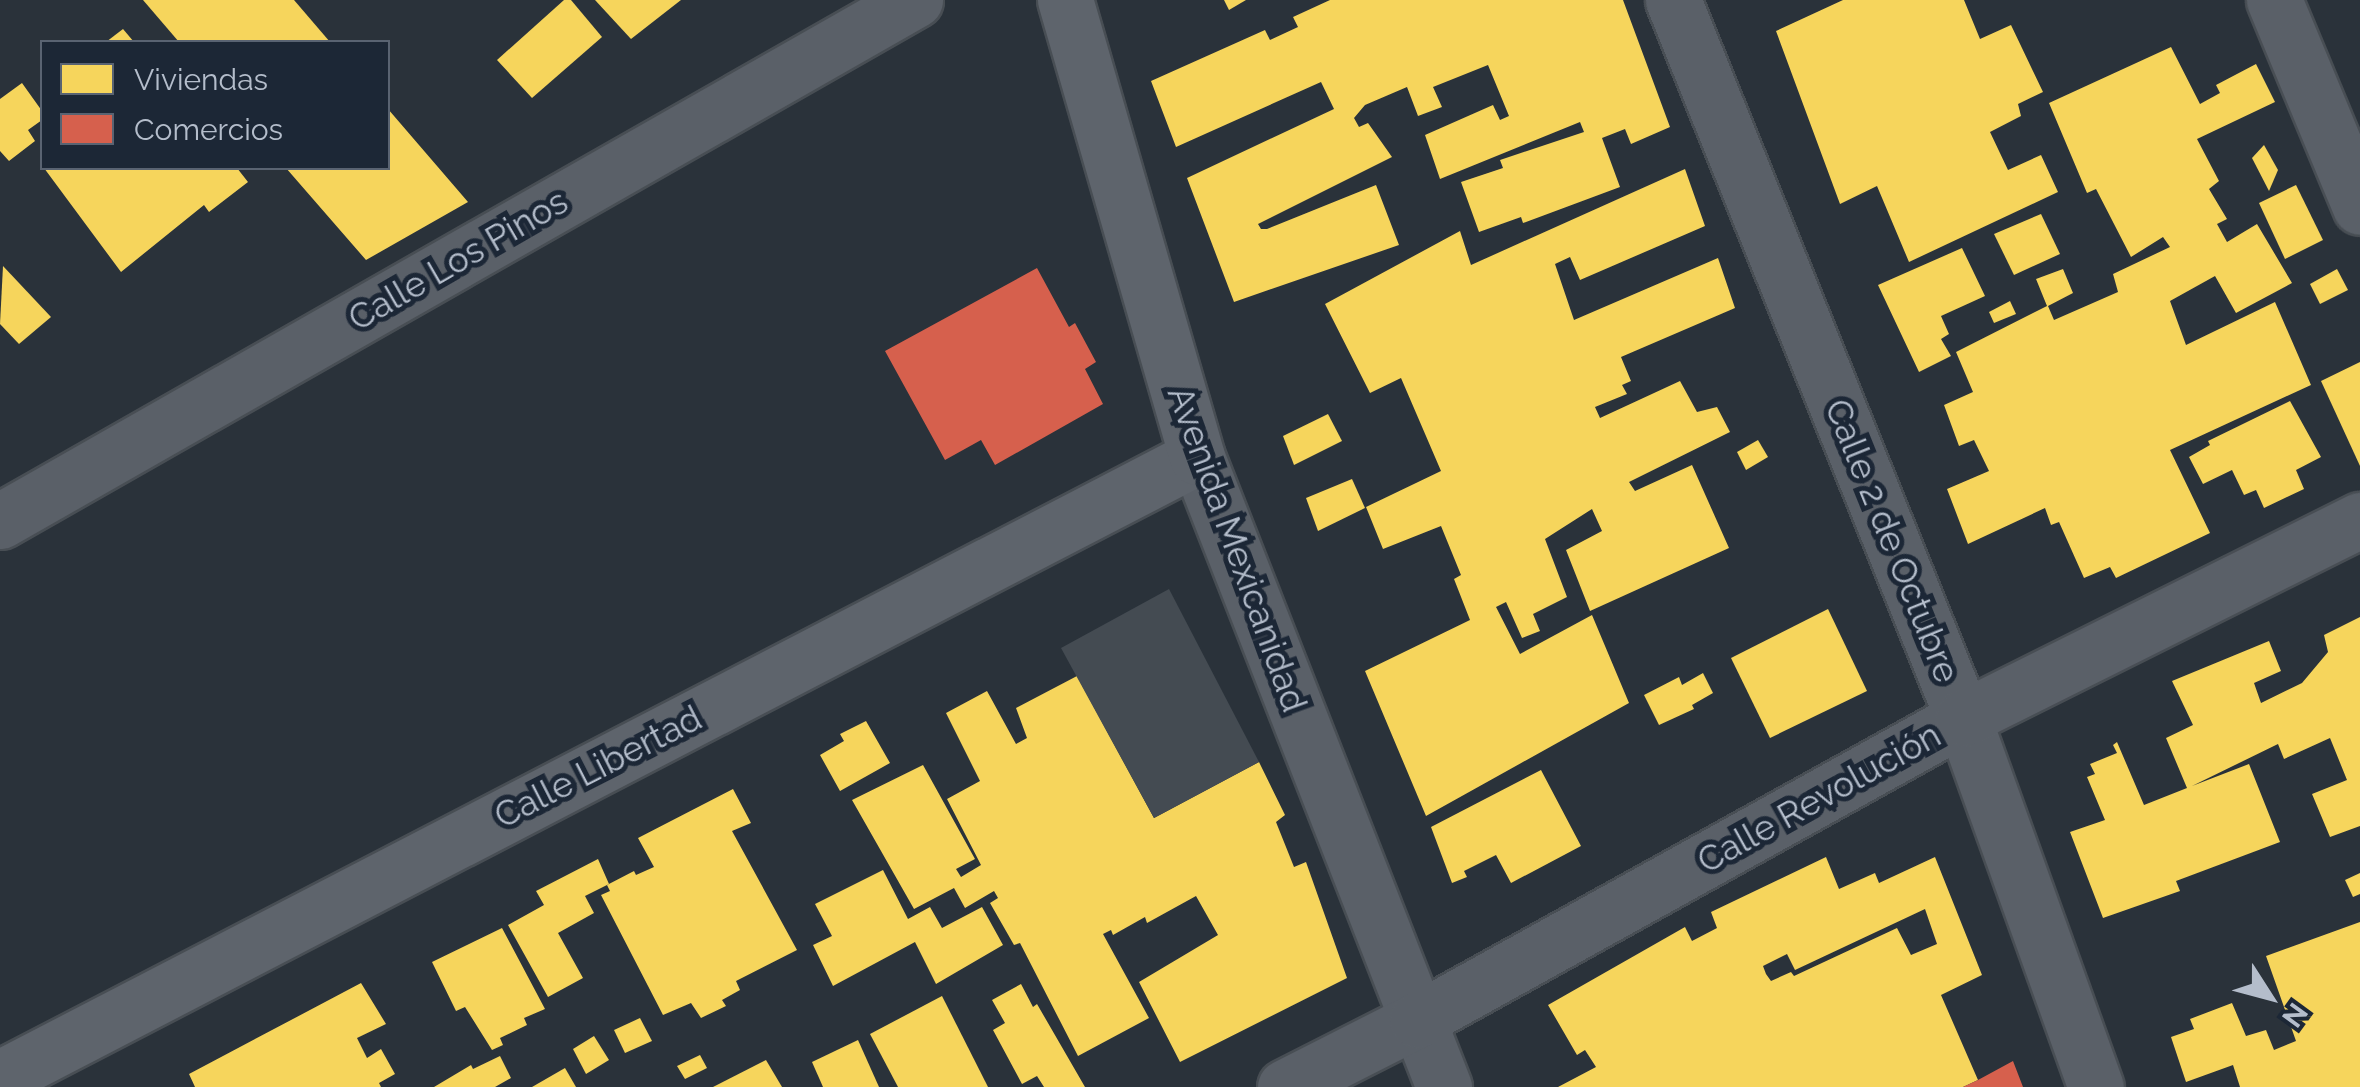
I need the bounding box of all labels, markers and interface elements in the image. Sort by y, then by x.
legend [40,40,390,170]
text: Viviendas [134,62,268,97]
text: Comercios [134,112,283,147]
street label: Calle Los Pinos [341,180,575,340]
street label: Avenida Mexicanidad [1159,380,1315,718]
street label: Calle 2 de Octubre [1816,393,1968,689]
street label: Calle Libertad [488,697,708,837]
street label: Calle Revolución [1690,714,1948,882]
north arrow [2220,947,2320,1047]
text: N [2275,997,2314,1033]

